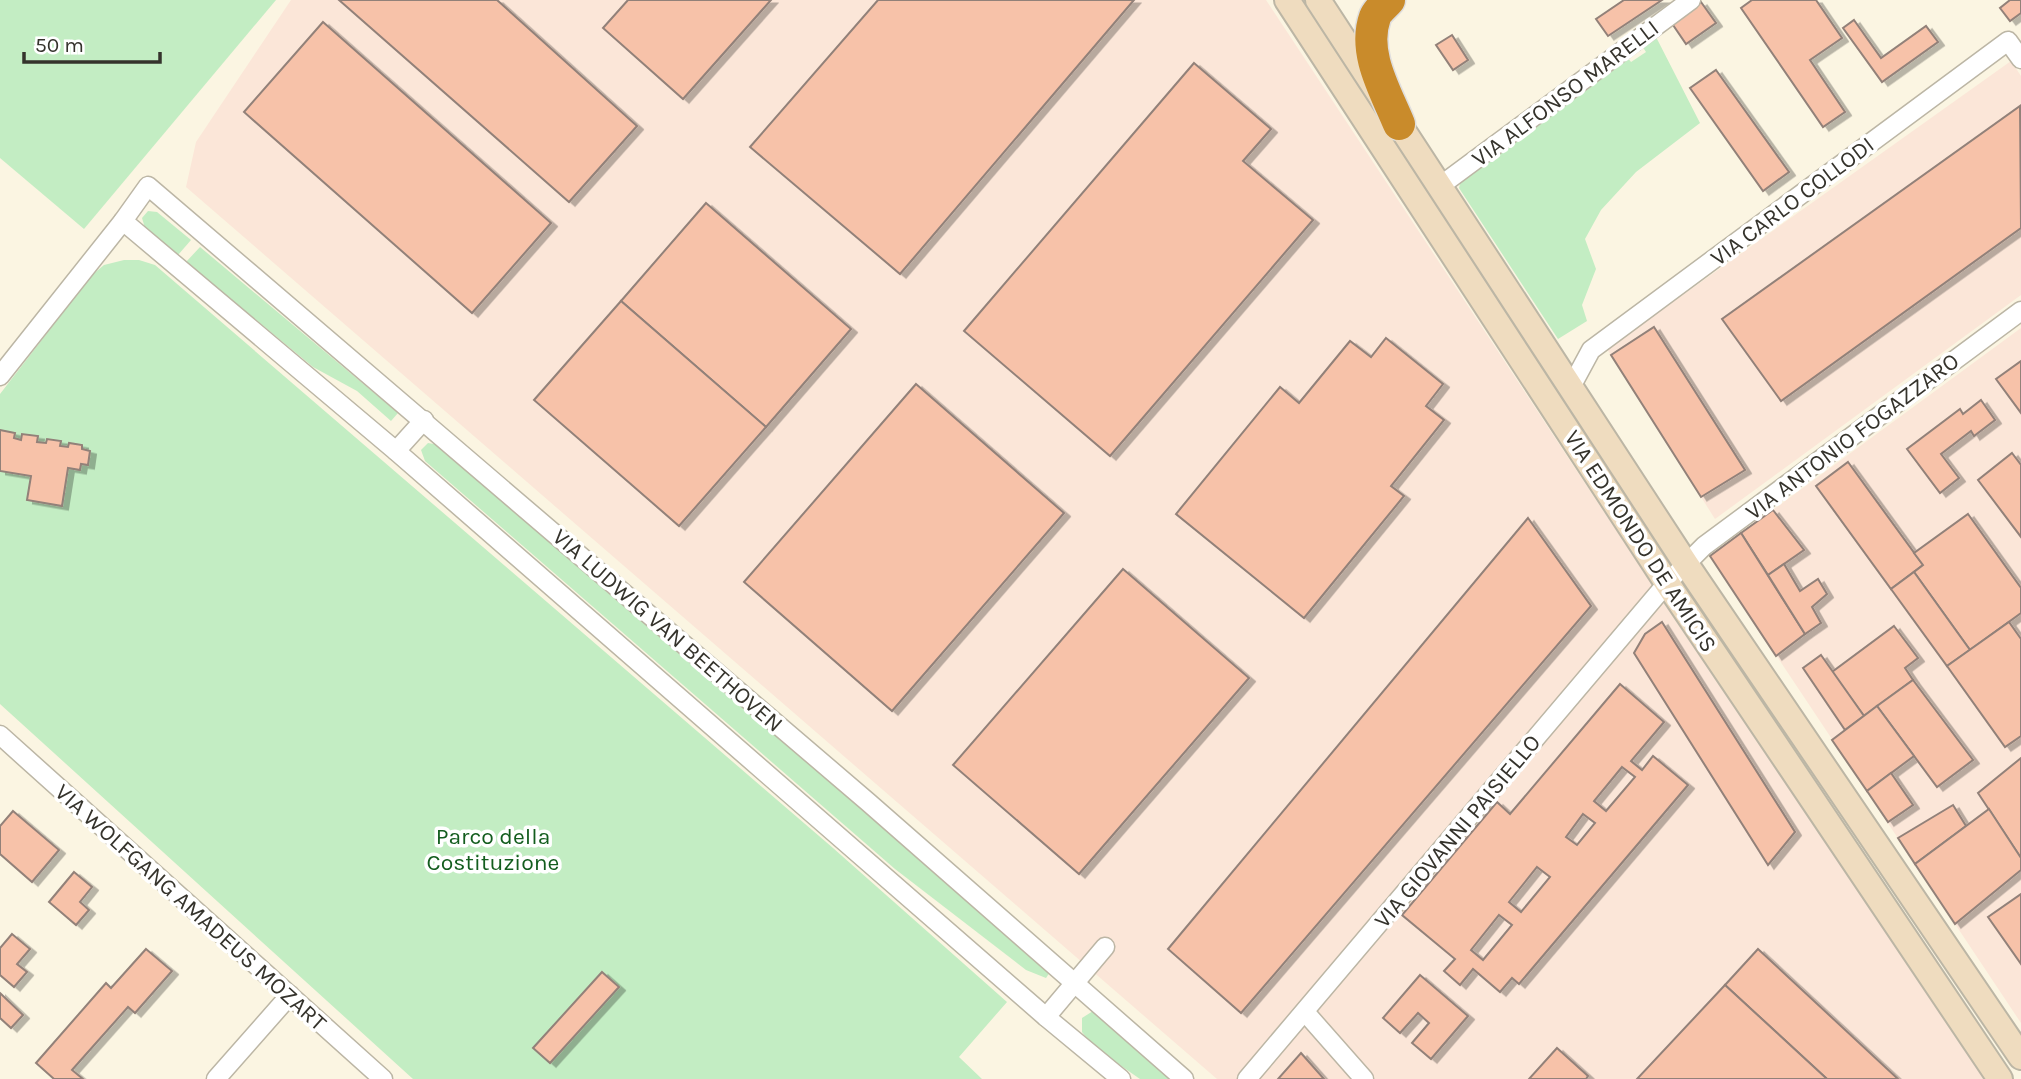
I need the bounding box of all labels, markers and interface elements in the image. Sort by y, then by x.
street label: VIA ALFONSO MARELLI [1467,14,1664,172]
scale bar [24,21,161,65]
text: 50 m [35,33,84,57]
street label: VIA CARLO COLLODI [1705,131,1879,272]
street label: VIA ANTONIO FOGAZZARO [1740,347,1964,525]
street label: VIA EDMONDO DE AMICIS [1559,425,1722,657]
street label: VIA LUDWIG VAN BEETHOVEN [547,523,788,738]
street label: VIA GIOVANNI PAISIELLO [1369,729,1546,933]
street label: VIA WOLFGANG AMADEUS MOZART [50,778,332,1037]
park label: Parco della Costituzione [427,823,559,876]

